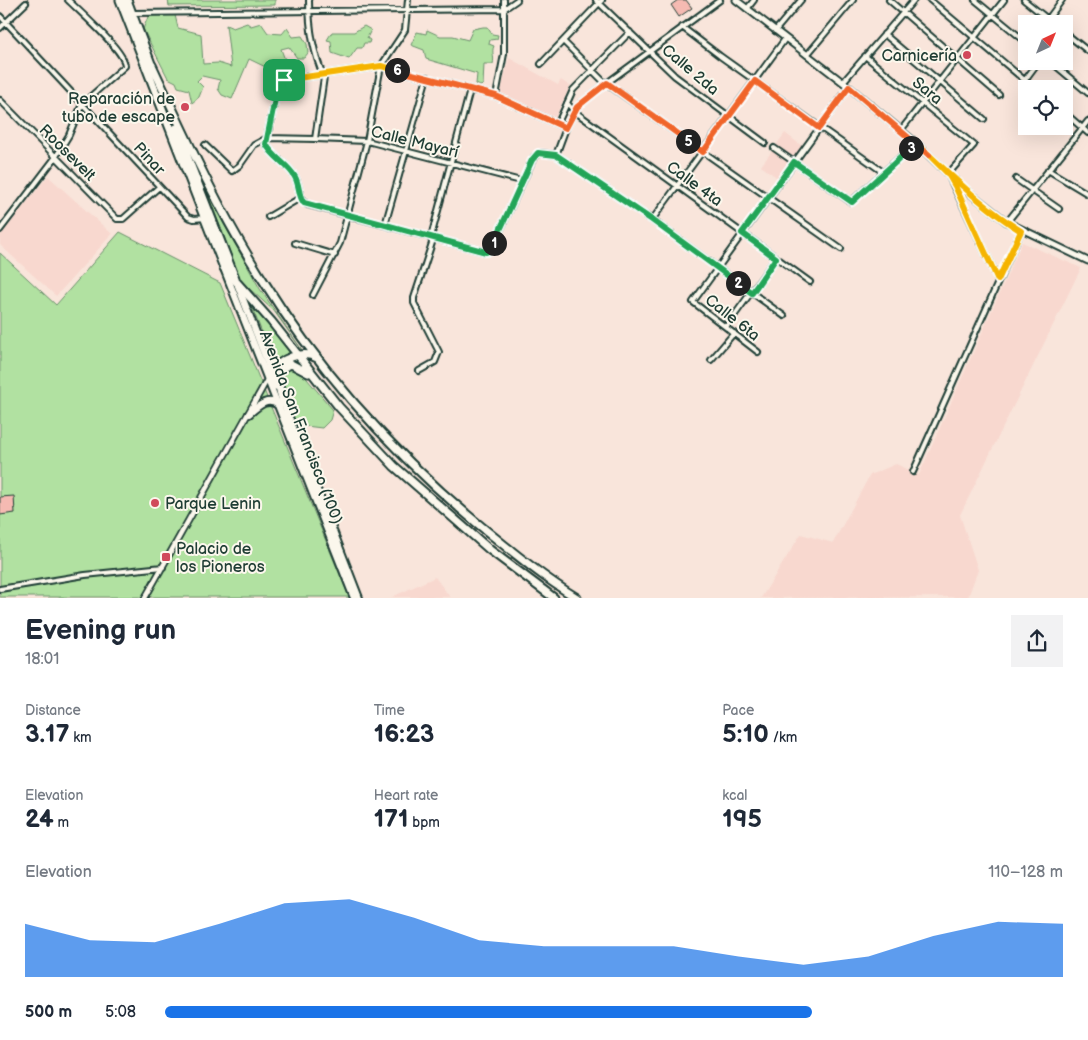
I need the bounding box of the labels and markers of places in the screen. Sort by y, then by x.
place label: Carnicería [881,47,957,66]
marker: Carnicería [961,49,973,61]
pin: 6 [384,58,410,82]
pin [263,59,305,101]
place label: Reparación de tubo de escape [62,90,176,127]
marker: Reparación de tubo de escape [179,101,191,113]
pin: 5 [676,128,700,154]
pin: 3 [898,136,924,160]
pin: 1 [482,230,506,256]
pin: 2 [726,270,750,296]
place label: Parque Lenin [165,495,261,514]
marker: Parque Lenin [149,497,161,509]
place label: Palacio de los Pioneros [176,540,265,577]
marker: Palacio de los Pioneros [160,551,172,563]

